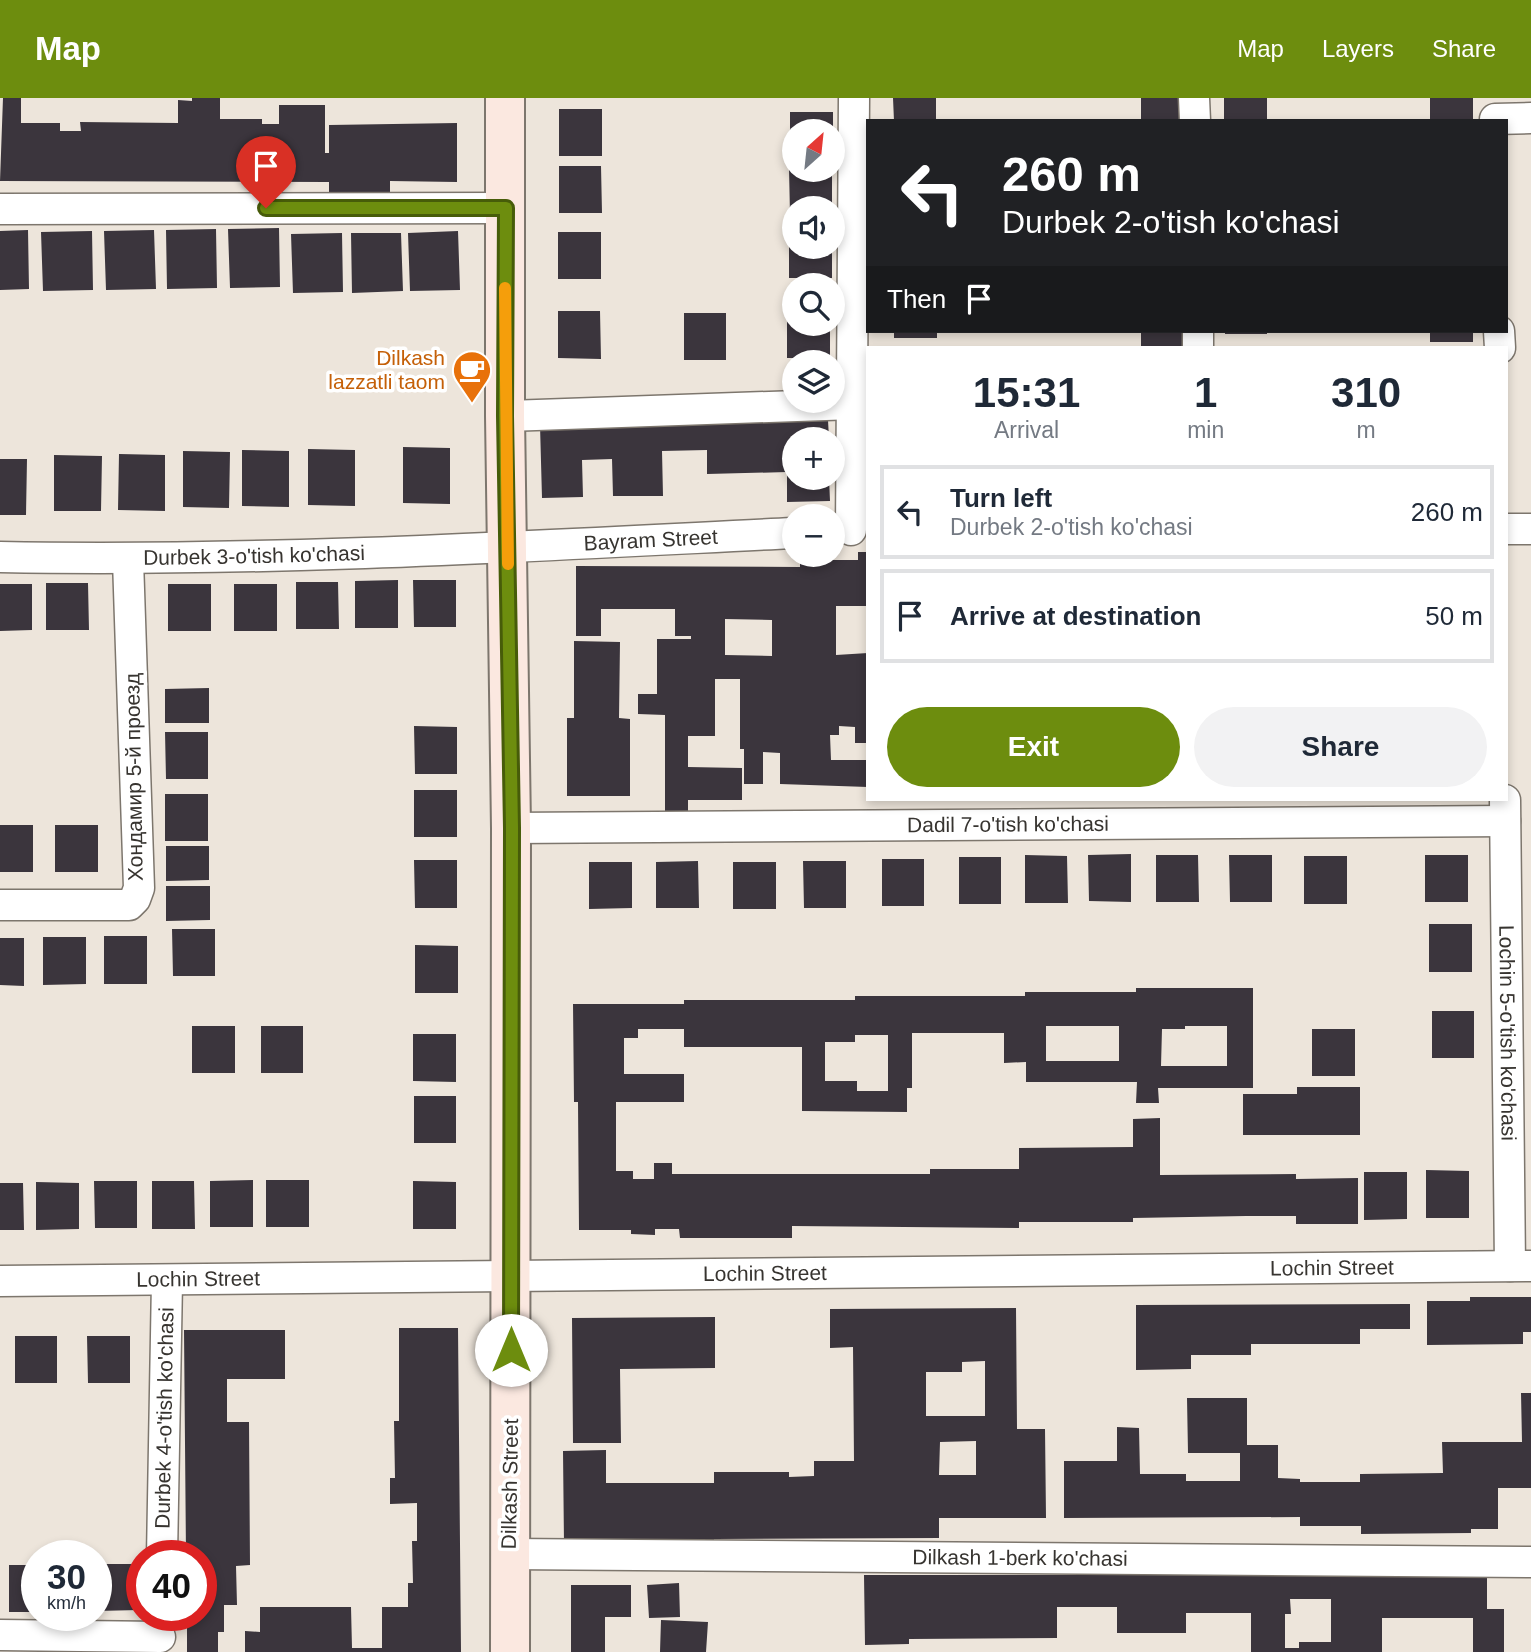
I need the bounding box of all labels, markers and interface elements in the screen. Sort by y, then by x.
text: Map [35,30,101,67]
text: Map [1237,35,1284,62]
text: Layers [1322,35,1394,62]
text: Share [1432,35,1496,62]
north arrow [782,119,845,182]
map controls [782,119,845,567]
pin [236,136,296,208]
icon: arrive [247,147,285,185]
icon: left [887,147,978,238]
text: 260 m [1002,147,1141,201]
button: sound [782,196,845,259]
text: Durbek 2-o'tish ko'chasi [1002,204,1340,240]
button: search [782,273,845,336]
icon: arrive [960,280,998,318]
text: Then [887,284,946,314]
place label: Dilkash lazzatli taom [328,346,445,393]
cafe icon: Dilkash lazzatli taom [451,349,493,404]
button: layers [782,350,845,413]
text: 15:31 [973,369,1080,416]
text: 1 [1194,369,1217,416]
text: 310 [1331,369,1401,416]
text: Arrival [994,417,1059,443]
text: min [1187,417,1224,443]
text: m [1357,417,1376,443]
button: + [782,427,845,490]
text: Turn left [950,483,1052,513]
icon: left [891,493,929,531]
text: 260 m [1411,497,1483,527]
button: − [782,504,845,567]
text: Durbek 2-o'tish ko'chasi [950,514,1193,540]
street label: Bayram Street [583,525,718,555]
street label: Durbek 3-o'tish ko'chasi [143,541,365,569]
icon: arrive [891,597,929,635]
text: Arrive at destination [950,601,1201,631]
text: 50 m [1425,601,1483,631]
street label: Хондамир 5-й проезд [120,673,147,881]
button: Exit [887,707,1180,787]
button: Share [1194,707,1487,787]
street label: Dadil 7-o'tish ko'chasi [907,812,1109,836]
street label: Lochin 5-o'tish ko'chasi [1495,925,1521,1141]
street label: Lochin Street [1270,1255,1394,1280]
street label: Lochin Street [703,1261,827,1285]
street label: Lochin Street [136,1266,260,1291]
street label: Durbek 4-o'tish ko'chasi [150,1307,178,1529]
position arrow [474,1313,548,1387]
street label: Dilkash Street [497,1418,522,1550]
speed limit sign: 40 [126,1540,217,1631]
street label: Dilkash 1-berk ko'chasi [912,1545,1128,1570]
text: 30 [47,1557,86,1596]
text: km/h [47,1593,86,1613]

